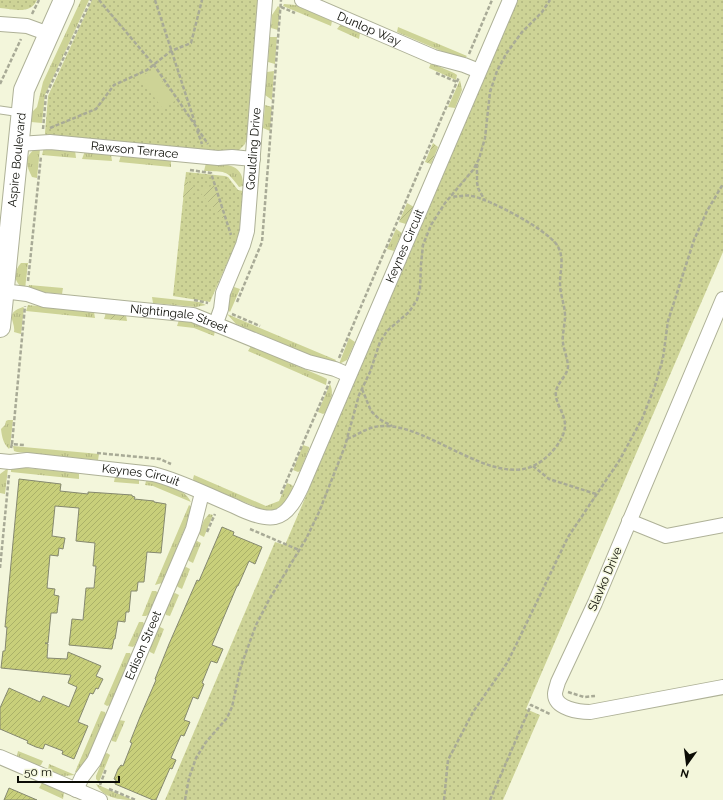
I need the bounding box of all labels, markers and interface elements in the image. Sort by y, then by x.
street label: Dunlop Way [335,9,403,49]
street label: Goulding Drive [243,107,264,190]
street label: Aspire Boulevard [5,112,29,208]
street label: Rawson Terrace [90,139,179,161]
street label: Keynes Circuit [383,207,427,285]
street label: Nightingale Street [129,302,230,336]
street label: Keynes Circuit [101,461,182,489]
street label: Slavko Drive [585,545,625,613]
street label: Edison Street [122,609,164,682]
north arrow [667,744,707,784]
scale bar [18,758,119,784]
text: 50 m [24,765,52,779]
text: N [679,766,690,781]

